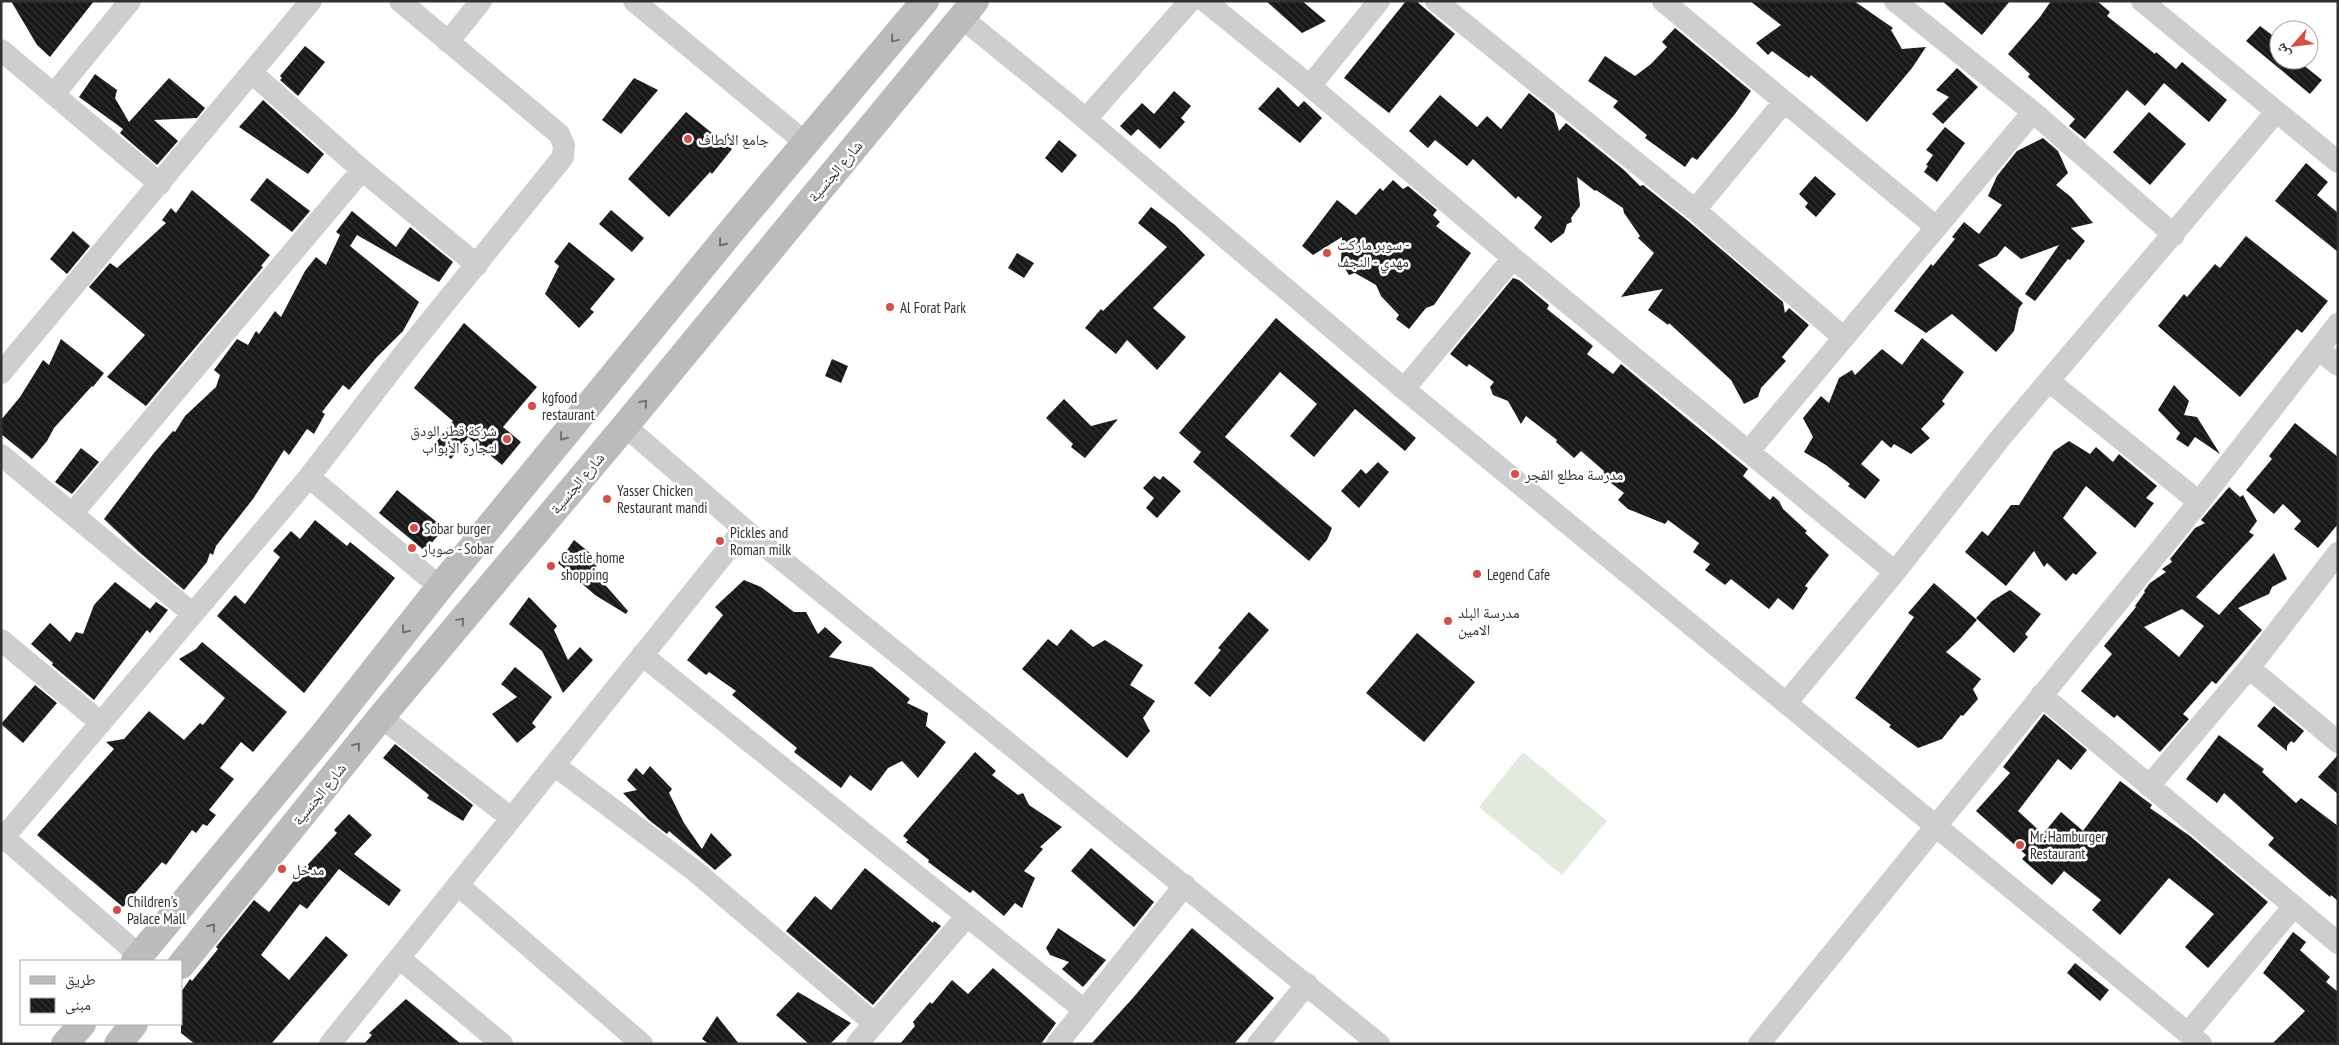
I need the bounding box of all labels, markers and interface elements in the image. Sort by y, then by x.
north arrow [2269,20,2319,70]
one-way arrow [892,33,900,42]
text: ش [2271,40,2294,62]
place label: جامع الألطاف [698,130,769,150]
marker: جامع الألطاف [682,133,694,145]
street label: شارع الجنسية [804,136,867,206]
place label: سوبر ماركت - مهدي - النجف [1337,235,1409,273]
one-way arrow [718,238,727,247]
marker: سوبر ماركت - مهدي - النجف [1321,247,1333,259]
place label: Al Forat Park [900,298,966,317]
marker: Al Forat Park [884,301,896,313]
place label: kgfood restaurant [542,388,595,424]
one-way arrow [639,399,648,408]
marker: kgfood restaurant [526,400,538,412]
place label: شركة قطر الودق لتجارة الأبواب [410,421,497,457]
one-way arrow [560,431,569,440]
marker: شركة قطر الودق لتجارة الأبواب [501,433,513,445]
street label: شارع الجنسية [546,448,609,518]
place label: مدرسة مطلع الفجر [1524,465,1624,485]
marker: مدرسة مطلع الفجر [1509,468,1521,480]
place label: Yasser Chicken Restaurant mandi [617,481,708,517]
marker: Yasser Chicken Restaurant mandi [601,493,613,505]
place label: Sobar burger [424,519,492,538]
marker: Sobar burger [408,522,420,534]
place label: Pickles and Roman milk [730,523,791,559]
marker: Pickles and Roman milk [714,535,726,547]
place label: صوبار - Sobar [421,539,495,558]
marker: صوبار - Sobar [406,542,418,554]
place label: Castle home shopping [561,548,625,584]
marker: Castle home shopping [545,560,557,572]
place label: Legend Cafe [1487,565,1550,584]
marker: Legend Cafe [1471,568,1483,580]
place label: مدرسة البلد الامين [1458,603,1520,640]
marker: مدرسة البلد الامين [1442,615,1454,627]
one-way arrow [456,618,464,627]
one-way arrow [402,625,411,634]
one-way arrow [352,743,360,752]
street label: شارع الجنسية [288,759,351,830]
place label: Mr. Hamburger Restaurant [2030,827,2106,863]
marker: Mr. Hamburger Restaurant [2014,839,2026,851]
place label: مدخل [292,860,325,880]
marker: مدخل [276,863,288,875]
place label: Children's Palace Mall [127,892,186,928]
marker: Children's Palace Mall [111,904,123,916]
one-way arrow [206,924,215,933]
legend [20,960,182,1025]
text: طريق [65,970,96,990]
text: مبنى [65,995,91,1015]

